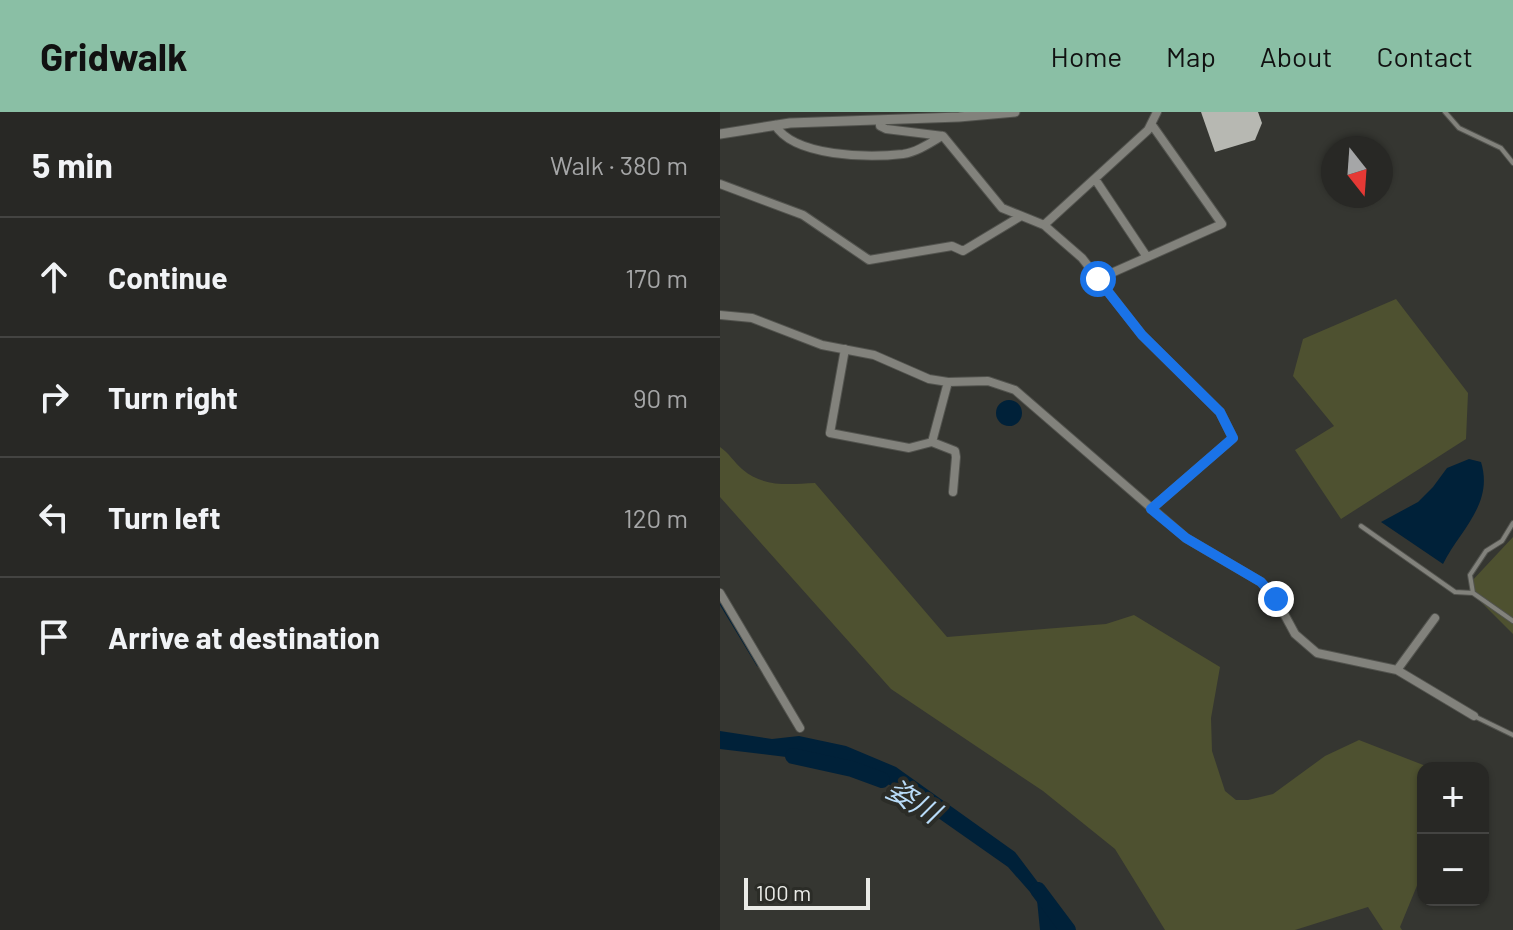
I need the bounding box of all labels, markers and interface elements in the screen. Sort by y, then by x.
text: Gridwalk [40,33,187,79]
text: Home [1051,39,1122,73]
text: Map [1166,39,1216,73]
text: About [1260,39,1332,73]
text: Contact [1376,39,1473,73]
north arrow [1321,136,1393,208]
text: 5 min [32,144,113,185]
text: Walk · 380 m [550,149,688,180]
icon: ahead [32,255,76,299]
text: Continue [108,259,228,295]
route start [1080,261,1116,297]
text: 170 m [625,262,688,293]
icon: right [32,375,76,419]
text: Turn right [108,379,238,415]
text: 90 m [633,382,688,413]
icon: left [32,495,76,539]
text: Turn left [108,499,221,535]
text: 120 m [624,502,688,533]
route end [1258,581,1294,617]
icon: arrive [32,615,76,659]
text: Arrive at destination [108,619,380,655]
map controls [1417,762,1489,906]
button: + [1417,762,1489,834]
water label: 姿川 [881,771,949,831]
button: − [1417,834,1489,906]
scale bar [744,874,870,910]
text: 100 m [756,879,811,905]

